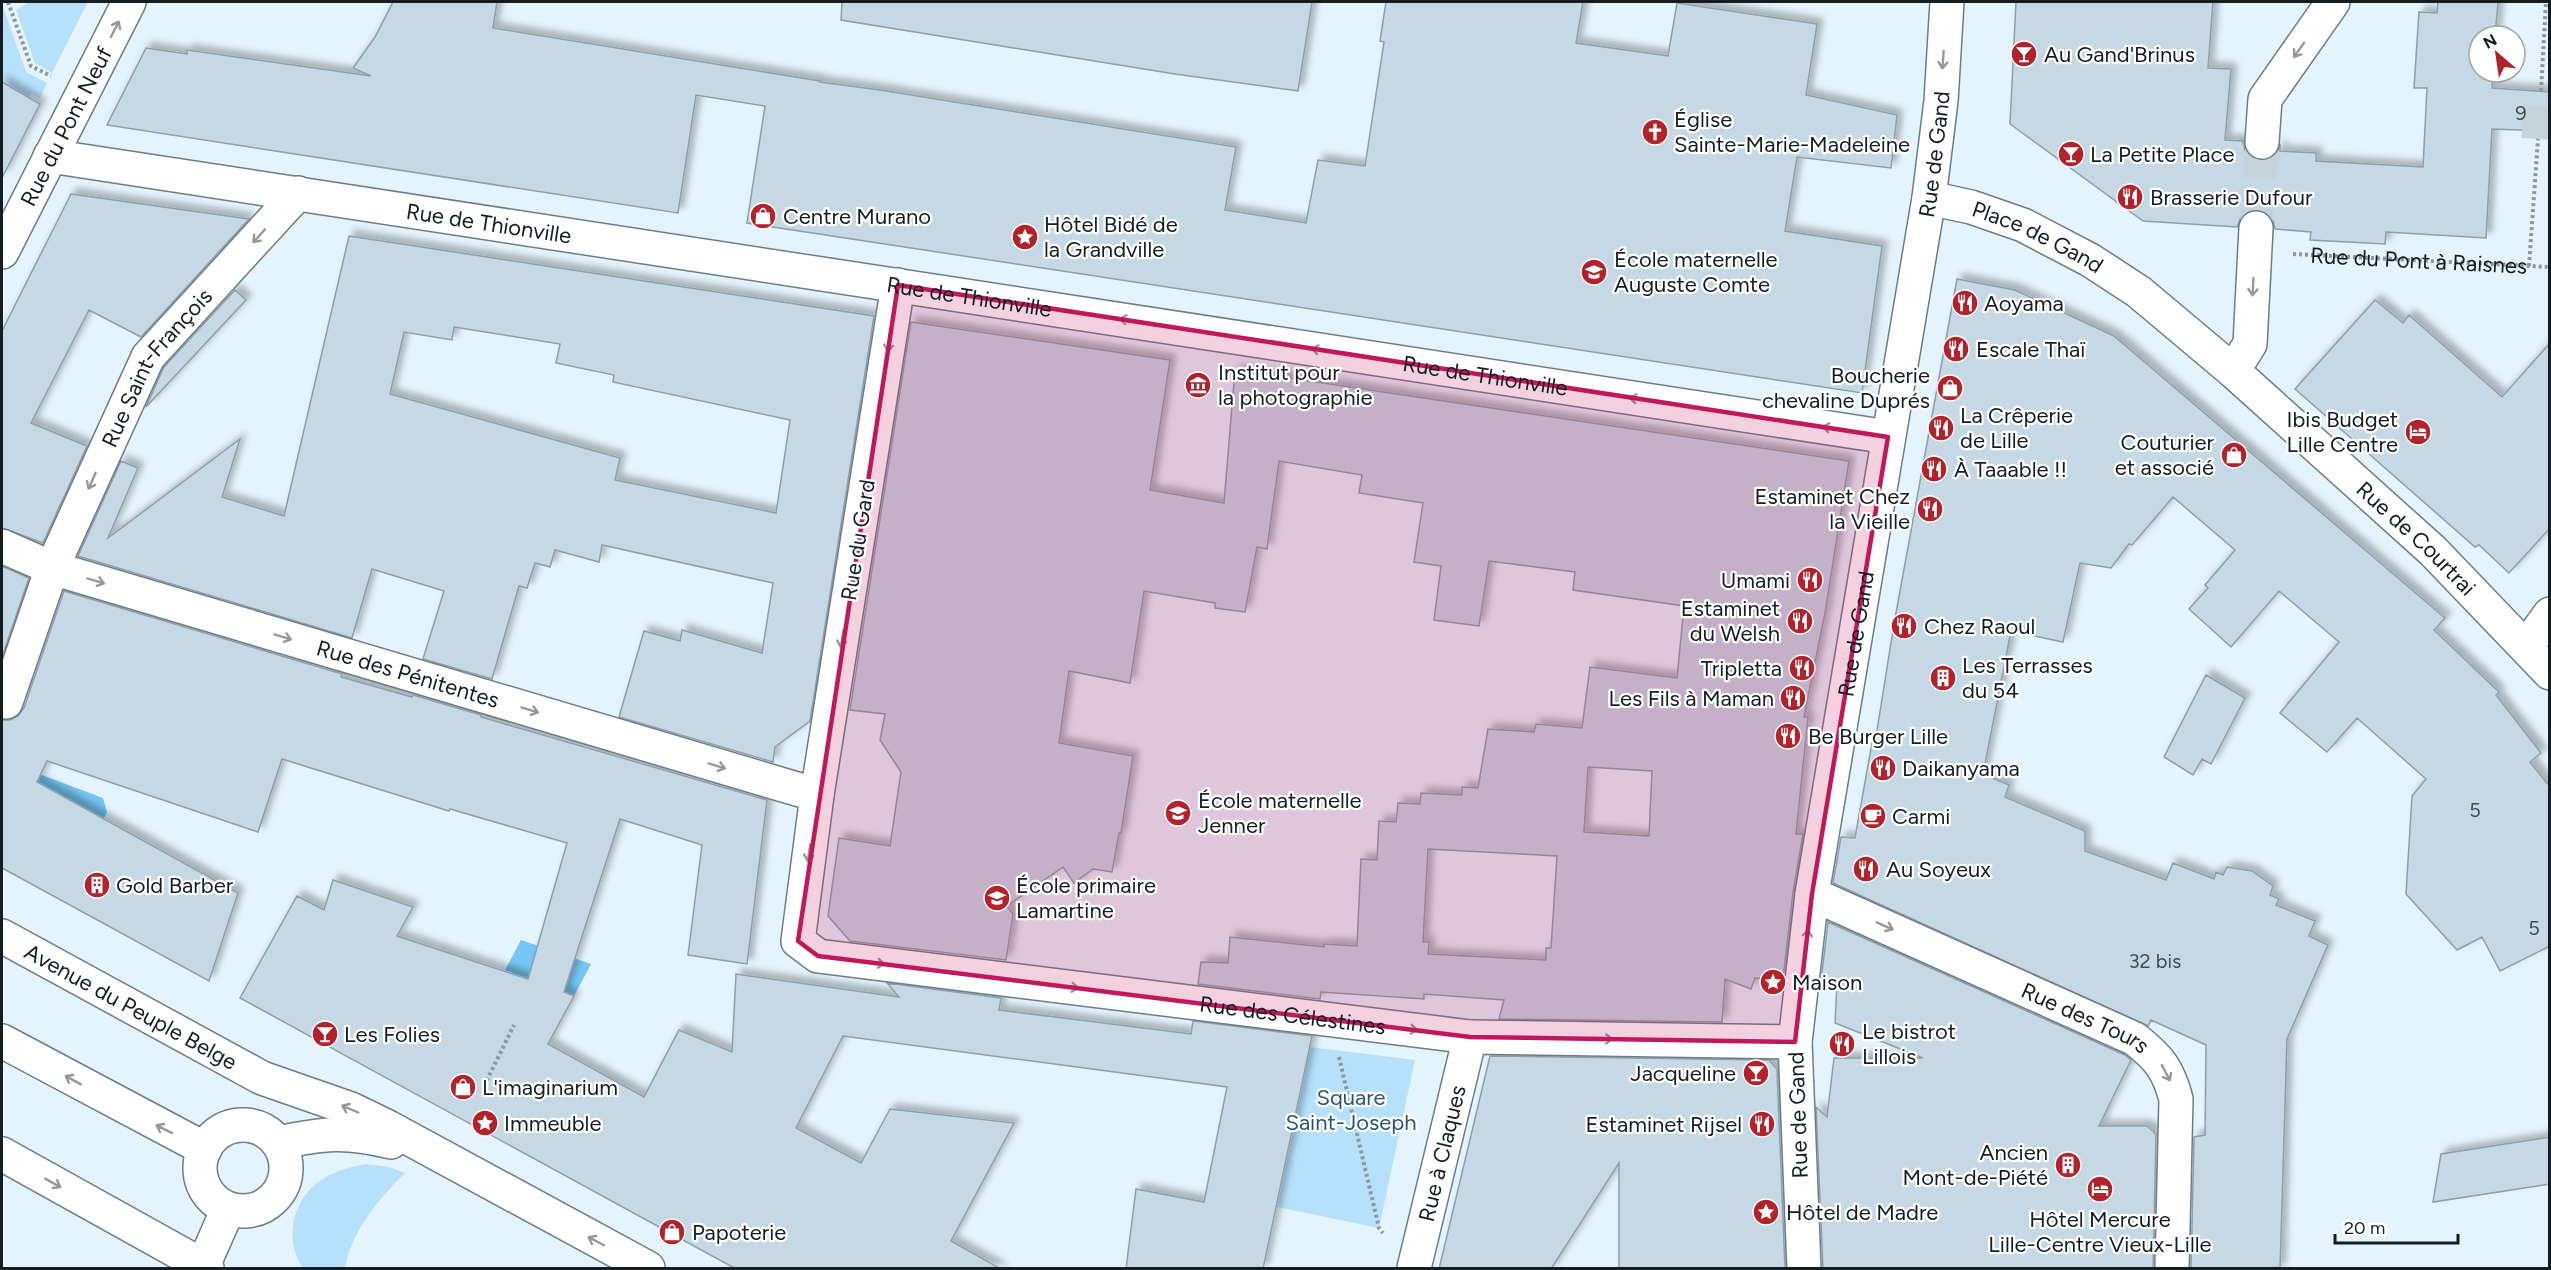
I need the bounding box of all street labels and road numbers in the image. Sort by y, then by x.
street label: Rue du Pont Neuf [14,41,118,210]
street label: Rue de Gand [1912,90,1955,219]
street label: Place de Gand [1969,195,2109,279]
street label: Rue de Thionville [405,197,573,249]
street label: Rue du Pont à Raisnes [2310,241,2528,279]
street label: Rue de Thionville [885,271,1054,322]
street label: Rue Saint-François [95,283,218,451]
street label: Rue de Thionville [1401,350,1570,401]
street label: Rue de Courtrai [2351,475,2482,601]
street label: Rue du Gard [835,477,881,603]
street label: Rue de Gand [1832,569,1880,699]
street label: Rue des Pénitentes [313,634,503,714]
street label: Avenue du Peuple Belge [20,938,242,1075]
street label: Rue des Tours [2017,976,2155,1059]
street label: Rue des Célestines [1198,990,1387,1040]
street label: Rue de Gand [1782,1051,1814,1179]
street label: Rue à Claques [1412,1082,1471,1224]

